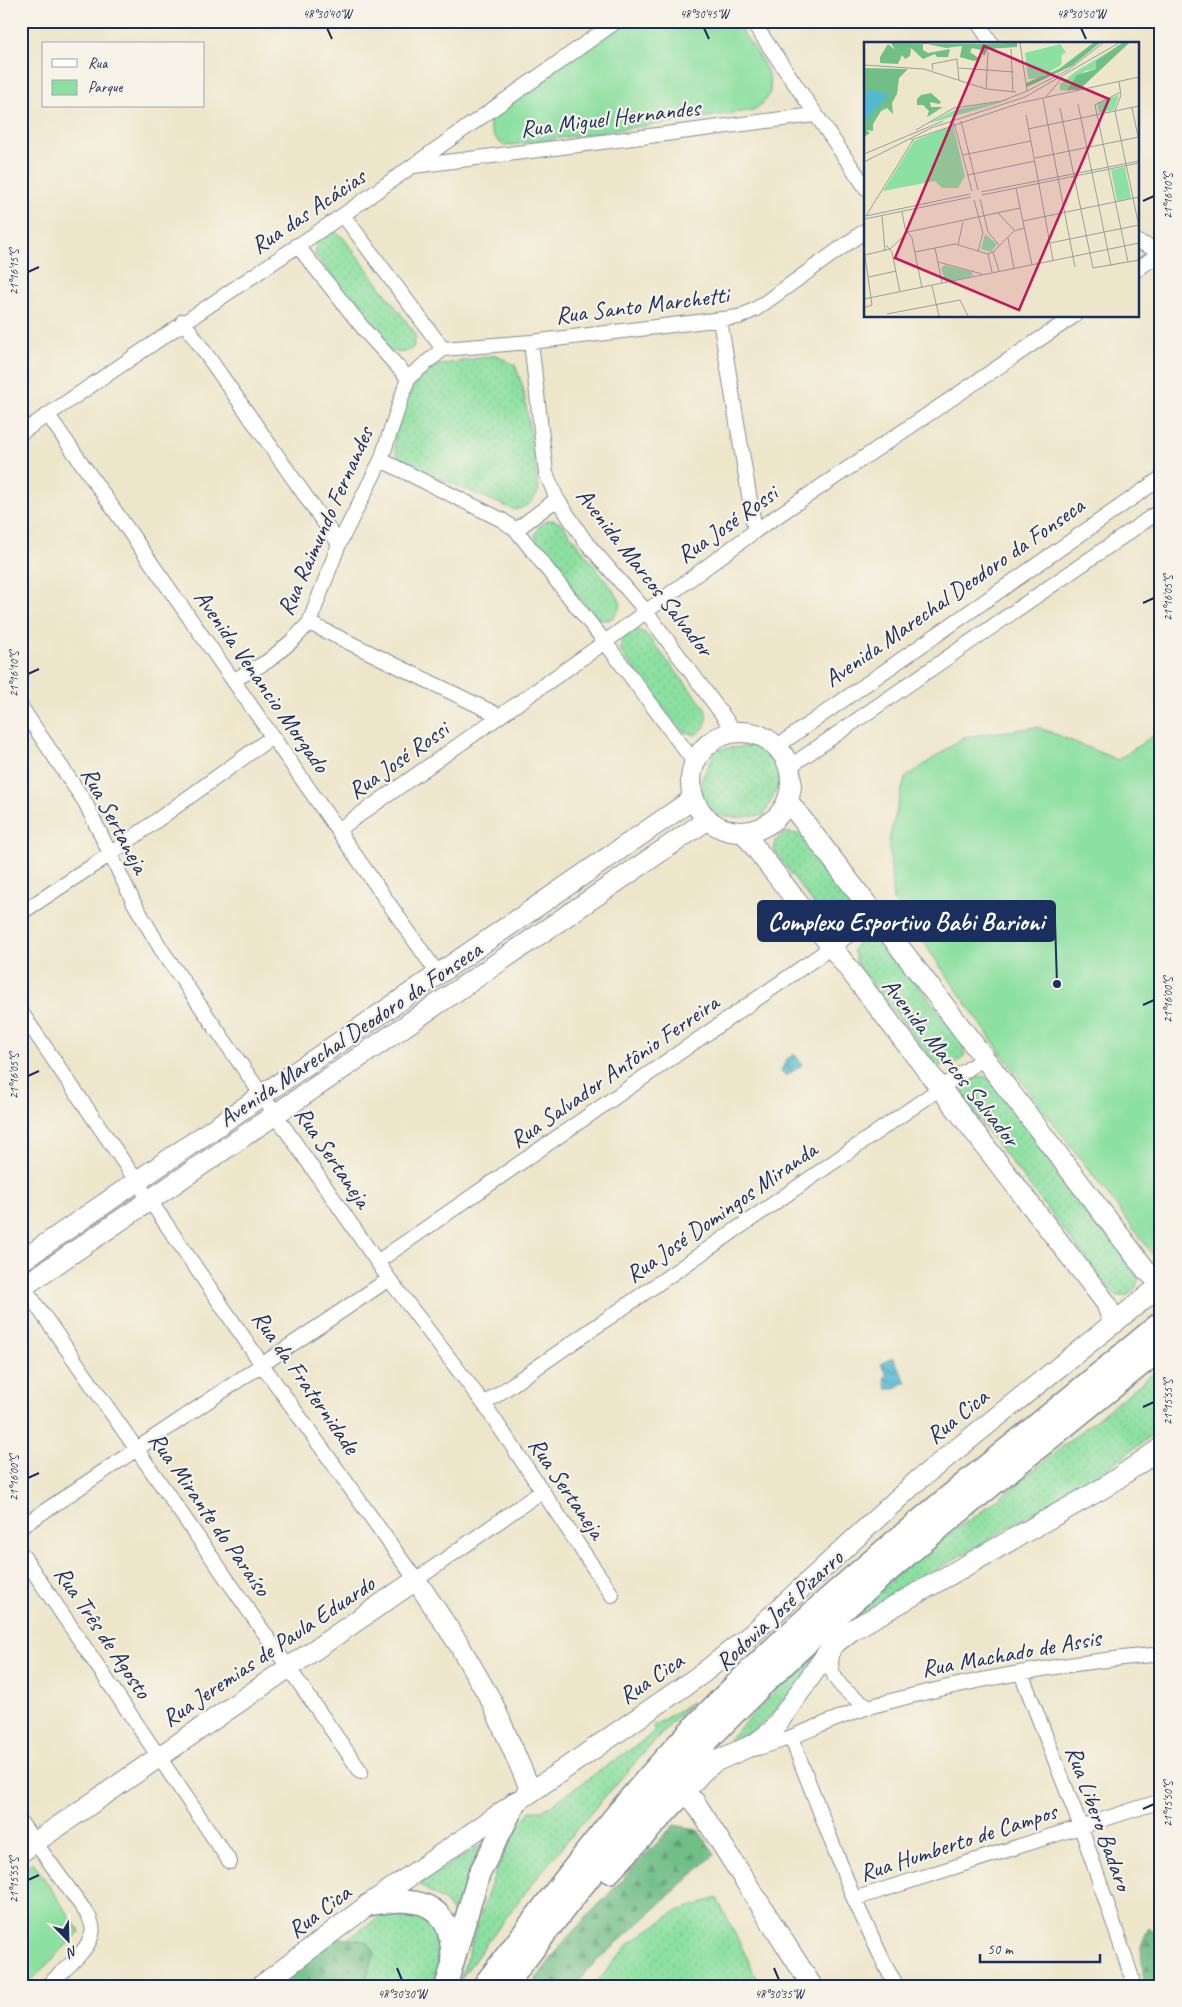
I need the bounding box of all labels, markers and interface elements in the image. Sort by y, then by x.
text: 48°30'40"W [303,6,354,22]
text: 48°30'45"W [680,6,731,22]
text: 48°30'50"W [1057,6,1108,22]
legend [42,42,205,108]
inset map [864,42,1140,318]
text: Rua [88,54,108,73]
text: Parque [88,78,124,97]
street label: Rua Miguel Hernandes [518,92,704,144]
street label: Rua das Acácias [245,161,373,260]
text: 21°16'10"S [1160,171,1176,219]
text: 21°16'15"S [6,247,22,295]
street label: Rua Santo Marchetti [554,279,733,331]
street label: Rua Raimundo Fernandes [270,420,381,620]
street label: Rua José Rossi [671,477,785,570]
street label: Avenida Marcos Salvador [570,482,722,664]
street label: Avenida Marechal Deodoro da Fonseca [818,490,1091,693]
text: 21°16'05"S [1160,573,1176,621]
street label: Avenida Venancio Morgado [188,584,337,780]
text: 21°16'10"S [6,649,22,697]
street label: Rua José Rossi [342,713,456,806]
street label: Rua Sertaneja [74,762,157,880]
callout: Complexo Esportivo Babi Barioni [758,901,1055,941]
text: Complexo Esportivo Babi Barioni [768,906,1047,938]
street label: Avenida Marechal Deodoro da Fonseca [213,934,488,1133]
street label: Avenida Marcos Salvador [876,972,1028,1154]
text: 21°16'00"S [1160,975,1176,1023]
street label: Rua Salvador Antônio Ferreira [504,986,726,1155]
text: 21°16'05"S [6,1051,22,1099]
street label: Rua Sertaneja [288,1100,379,1215]
street label: Rua José Domingos Miranda [620,1133,824,1289]
street label: Rua da Fraternidade [245,1304,368,1461]
text: 21°15'55"S [1160,1377,1176,1425]
street label: Rua Cica [920,1381,995,1450]
street label: Rua Mirante do Paraíso [142,1426,279,1603]
street label: Rua Sertaneja [522,1431,613,1546]
text: 21°16'00"S [6,1453,22,1501]
street label: Rodovia José Pizarro [709,1542,850,1677]
street label: Rua Três de Agosto [48,1560,159,1705]
street label: Rua Jeremias de Paula Eduardo [156,1568,381,1733]
street label: Rua Machado de Assis [919,1622,1106,1684]
street label: Rua Cica [613,1645,690,1710]
street label: Rua Libero Badaro [1059,1742,1140,1897]
text: 21°15'50"S [1160,1779,1176,1827]
street label: Rua Humberto de Campos [856,1795,1062,1888]
text: 21°15'55"S [6,1855,22,1903]
street label: Rua Cica [281,1877,358,1945]
north arrow [42,1914,92,1964]
scale bar [980,1932,1100,1964]
text: 50 m [987,1940,1014,1959]
text: N [63,1942,80,1962]
text: 48°30'30"W [378,1986,429,2002]
text: 48°30'35"W [755,1986,806,2002]

